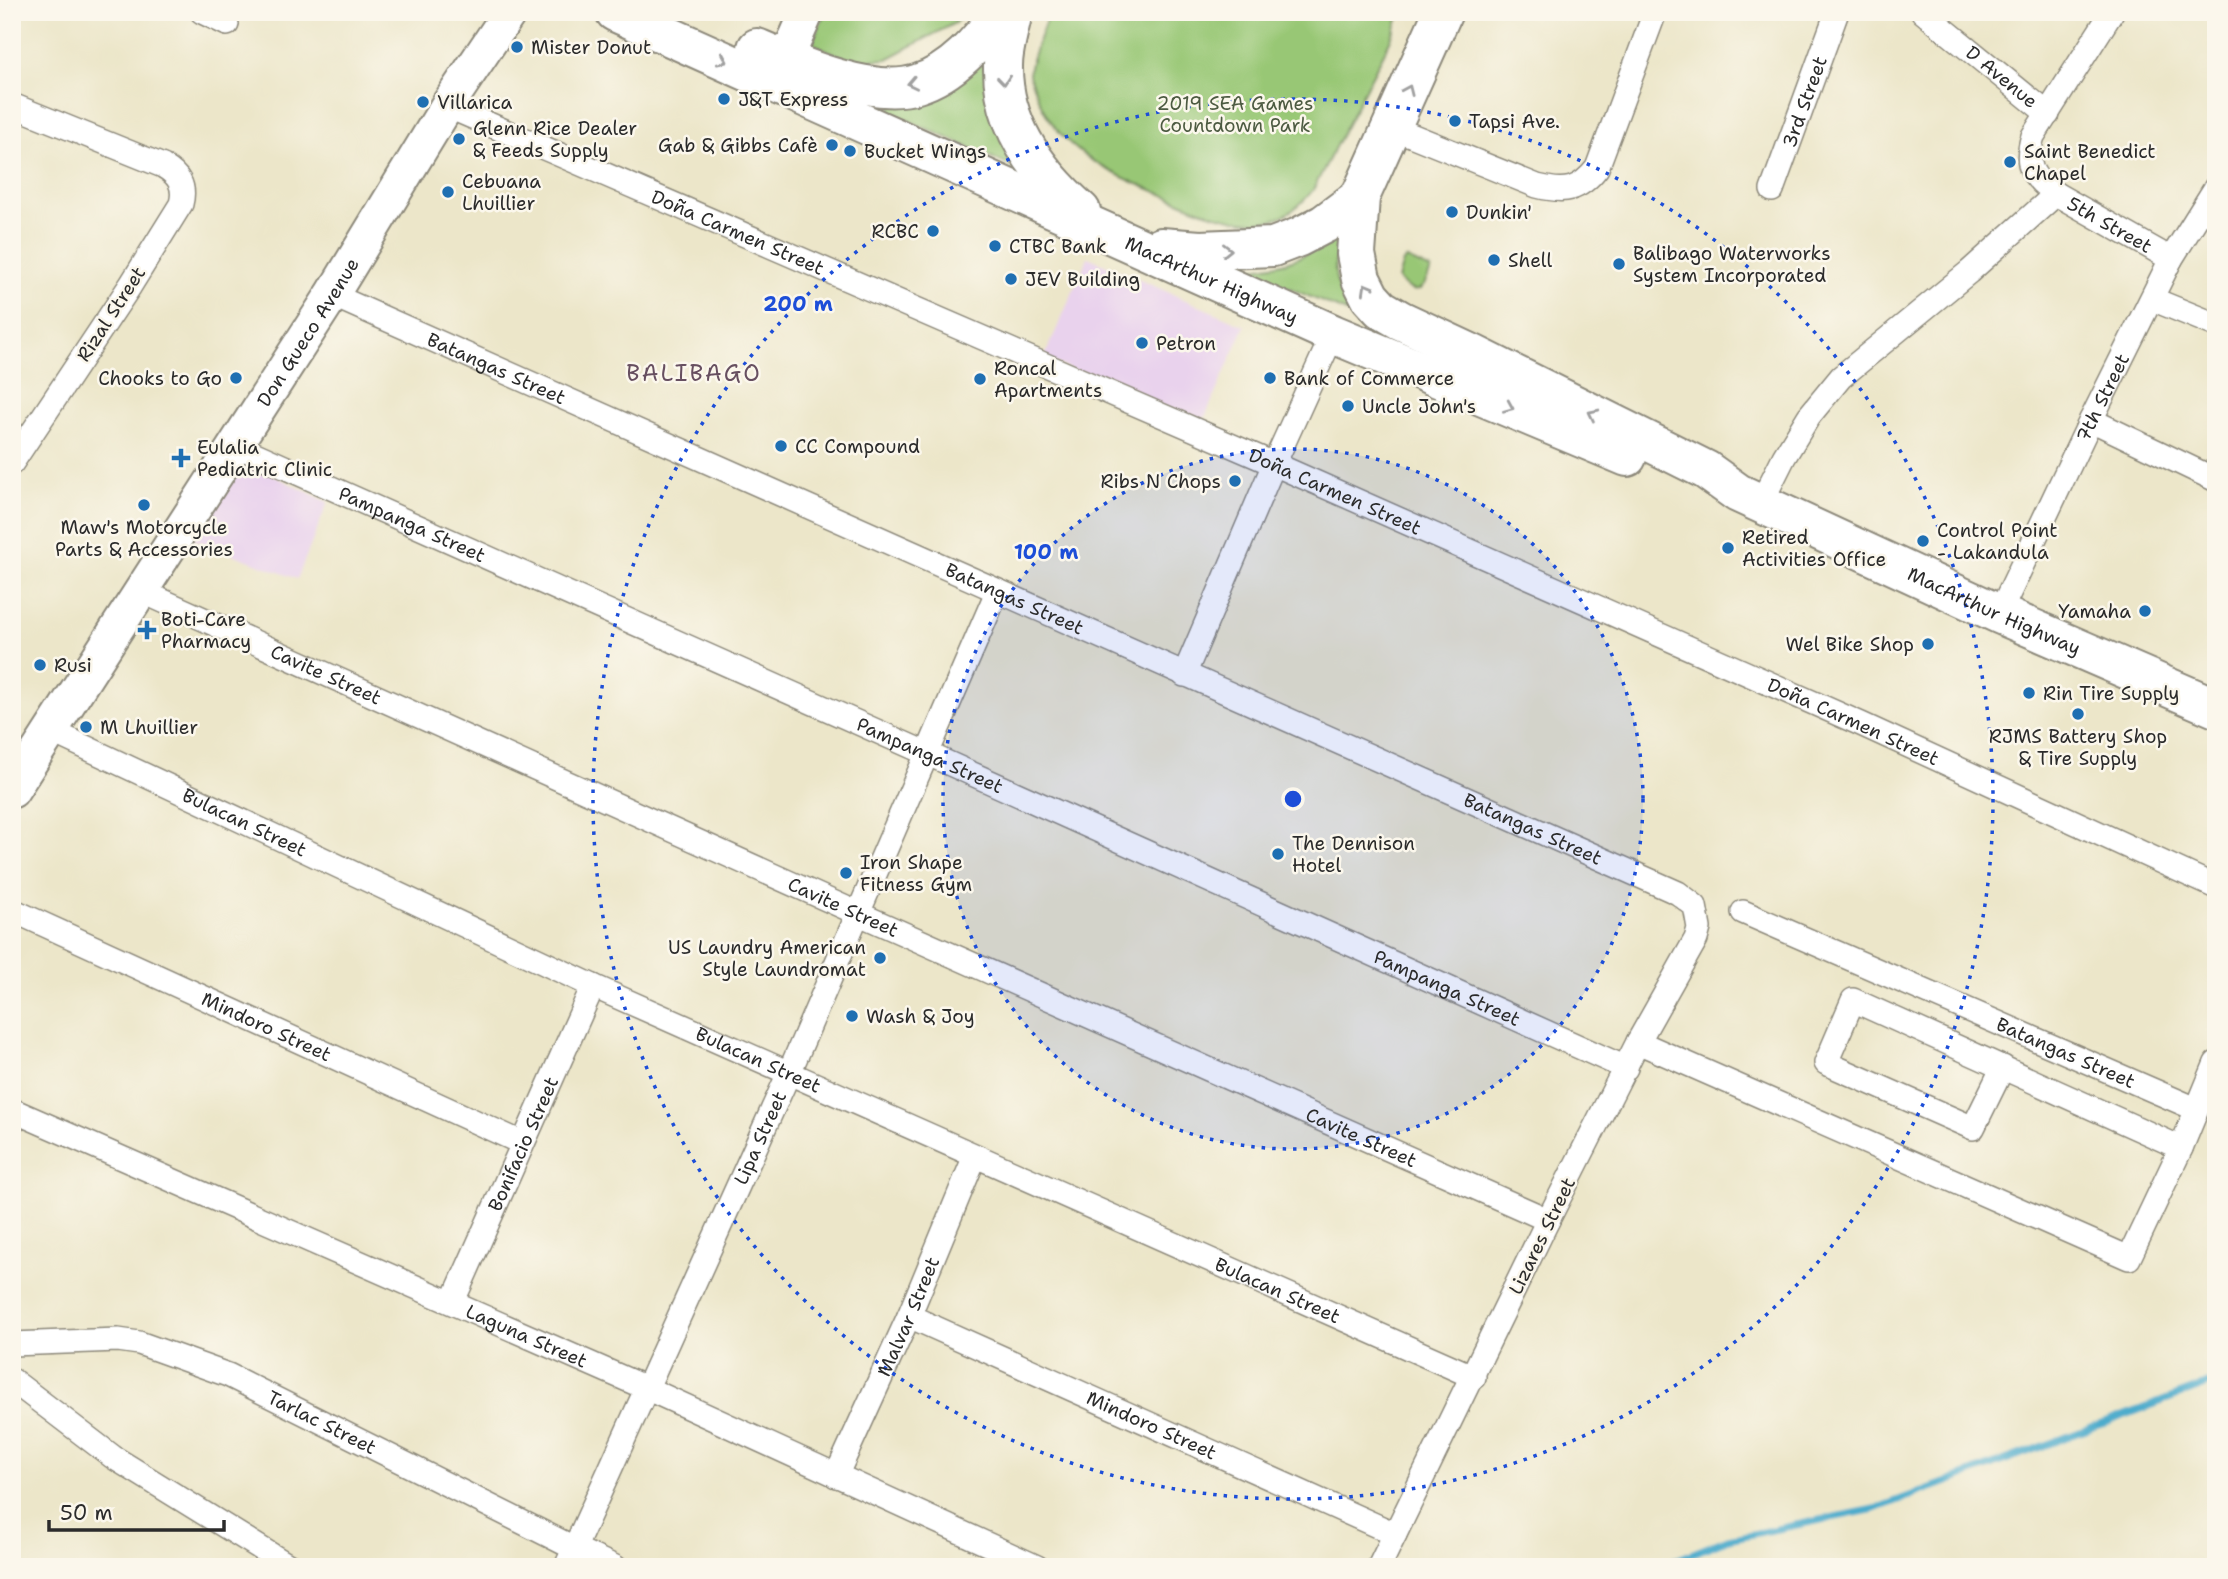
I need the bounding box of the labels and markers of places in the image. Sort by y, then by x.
place label: Mister Donut [531,35,651,60]
marker: Mister Donut [509,39,525,55]
place label: J&T Express [738,87,849,112]
place label: Villarica [437,90,513,115]
marker: J&T Express [716,91,732,107]
marker: Villarica [415,94,431,110]
place label: Tapsi Ave. [1469,109,1560,134]
marker: Tapsi Ave. [1447,113,1463,129]
place label: Glenn Rice Dealer & Feeds Supply [473,116,637,163]
marker: Glenn Rice Dealer & Feeds Supply [451,131,467,147]
place label: Gab & Gibbs Cafè [658,133,818,158]
marker: Gab & Gibbs Cafè [824,137,840,153]
place label: Bucket Wings [864,139,986,164]
place label: Saint Benedict Chapel [2024,139,2156,186]
marker: Bucket Wings [842,143,858,159]
marker: Saint Benedict Chapel [2002,154,2018,170]
place label: Cebuana Lhuillier [462,169,541,216]
marker: Cebuana Lhuillier [440,184,456,200]
place label: Dunkin' [1466,200,1532,225]
marker: Dunkin' [1444,204,1460,220]
place label: RCBC [871,219,919,244]
marker: RCBC [925,223,941,239]
place label: CTBC Bank [1009,234,1107,259]
marker: CTBC Bank [987,238,1003,254]
place label: Balibago Waterworks System Incorporated [1633,241,1831,288]
place label: Shell [1508,248,1552,273]
marker: Shell [1486,252,1502,268]
marker: Balibago Waterworks System Incorporated [1611,256,1627,272]
place label: JEV Building [1025,267,1140,292]
marker: JEV Building [1003,271,1019,287]
place label: Petron [1156,331,1216,356]
marker: Petron [1134,335,1150,351]
place label: Roncal Apartments [994,356,1102,403]
place label: Chooks to Go [98,366,222,391]
place label: Bank of Commerce [1284,366,1454,391]
marker: Chooks to Go [228,370,244,386]
marker: Bank of Commerce [1262,370,1278,386]
marker: Roncal Apartments [972,371,988,387]
place label: Uncle John's [1362,394,1476,419]
marker: Uncle John's [1340,398,1356,414]
place label: CC Compound [795,434,920,459]
place label: Eulalia Pediatric Clinic [197,435,332,482]
marker: CC Compound [773,438,789,454]
marker: Eulalia Pediatric Clinic [171,448,191,468]
place label: Ribs N Chops [1101,469,1221,494]
marker: Ribs N Chops [1227,473,1243,489]
marker: Maw's Motorcycle Parts & Accessories [136,497,152,513]
place label: Maw's Motorcycle Parts & Accessories [55,515,233,562]
place label: Control Point - Lakandula [1937,518,2057,565]
place label: Retired Activities Office [1742,525,1886,572]
marker: Control Point - Lakandula [1915,533,1931,549]
marker: Retired Activities Office [1720,540,1736,556]
place label: Yamaha [2058,599,2131,624]
marker: Yamaha [2137,603,2153,619]
place label: Boti-Care Pharmacy [161,607,251,654]
marker: Boti-Care Pharmacy [139,622,155,638]
place label: Wel Bike Shop [1786,632,1914,657]
marker: Wel Bike Shop [1920,636,1936,652]
place label: Rusi [54,653,92,678]
marker: Rusi [32,657,48,673]
place label: Rin Tire Supply [2043,681,2179,706]
marker: Rin Tire Supply [2021,685,2037,701]
marker: RJMS Battery Shop & Tire Supply [2070,706,2086,722]
place label: M Lhuillier [100,715,198,740]
marker: M Lhuillier [78,719,94,735]
place label: RJMS Battery Shop & Tire Supply [1989,724,2167,771]
centre of rings [1281,787,1305,811]
place label: The Dennison Hotel [1292,831,1415,878]
marker: The Dennison Hotel [1270,846,1286,862]
place label: Iron Shape Fitness Gym [860,850,972,897]
marker: Iron Shape Fitness Gym [838,865,854,881]
place label: US Laundry American Style Laundromat [668,935,866,982]
marker: US Laundry American Style Laundromat [872,950,888,966]
place label: Wash & Joy [866,1004,975,1029]
marker: Wash & Joy [844,1008,860,1024]

